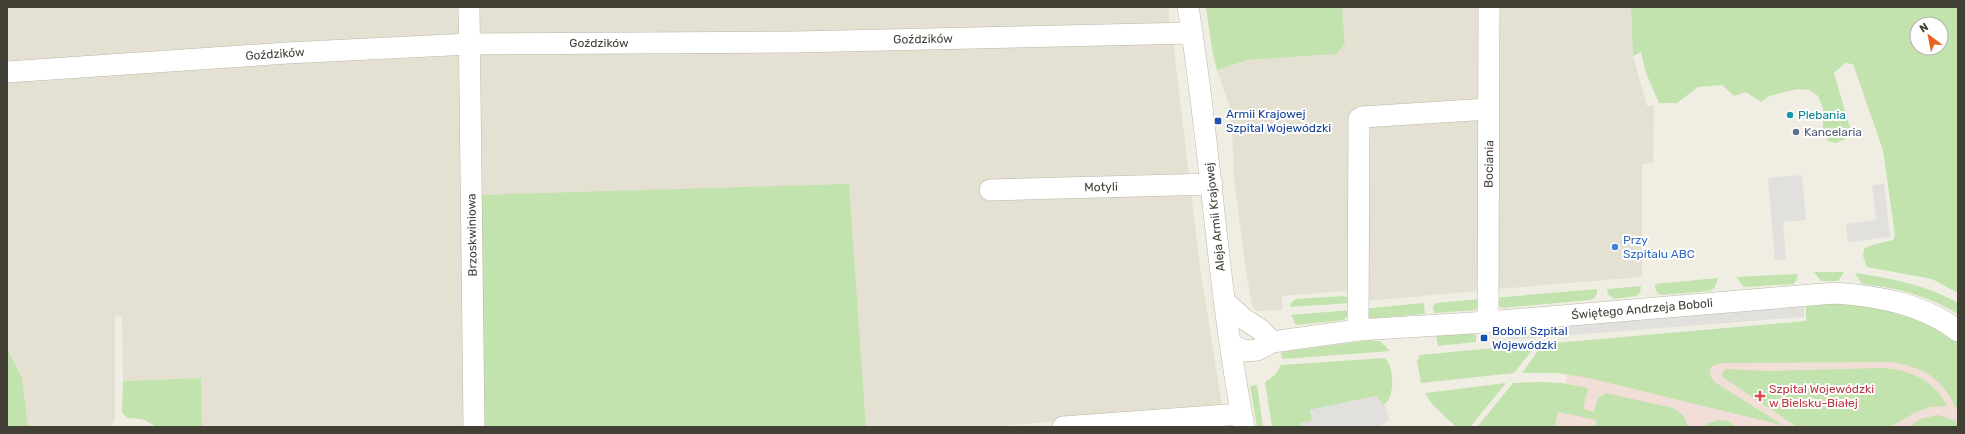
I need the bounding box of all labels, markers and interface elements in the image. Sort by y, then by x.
north arrow [1909,16,1949,56]
text: N [1917,20,1931,36]
street label: Goździków [893,31,953,47]
street label: Goździków [569,36,629,50]
street label: Goździków [245,45,306,63]
place label: Armii Krajowej Szpital Wojewódzki [1226,107,1331,135]
place label: Plebania [1798,108,1846,122]
marker: Plebania [1785,110,1795,120]
marker: Armii Krajowej Szpital Wojewódzki [1213,116,1223,126]
place label: Kancelaria [1804,125,1862,139]
marker: Kancelaria [1791,127,1801,137]
street label: Bociania [1482,140,1496,188]
street label: Aleja Armii Krajowej [1202,162,1228,272]
street label: Motyli [1084,180,1118,194]
street label: Brzoskwiniowa [464,193,480,277]
place label: Przy Szpitalu ABC [1623,233,1695,261]
marker: Przy Szpitalu ABC [1610,242,1620,252]
street label: Świętego Andrzeja Boboli [1571,296,1713,322]
place label: Boboli Szpital Wojewódzki [1492,324,1568,352]
marker: Boboli Szpital Wojewódzki [1479,333,1489,343]
place label: Szpital Wojewódzki w Bielsku-Białej [1769,382,1874,410]
marker: Szpital Wojewódzki w Bielsku-Białej [1754,390,1766,402]

